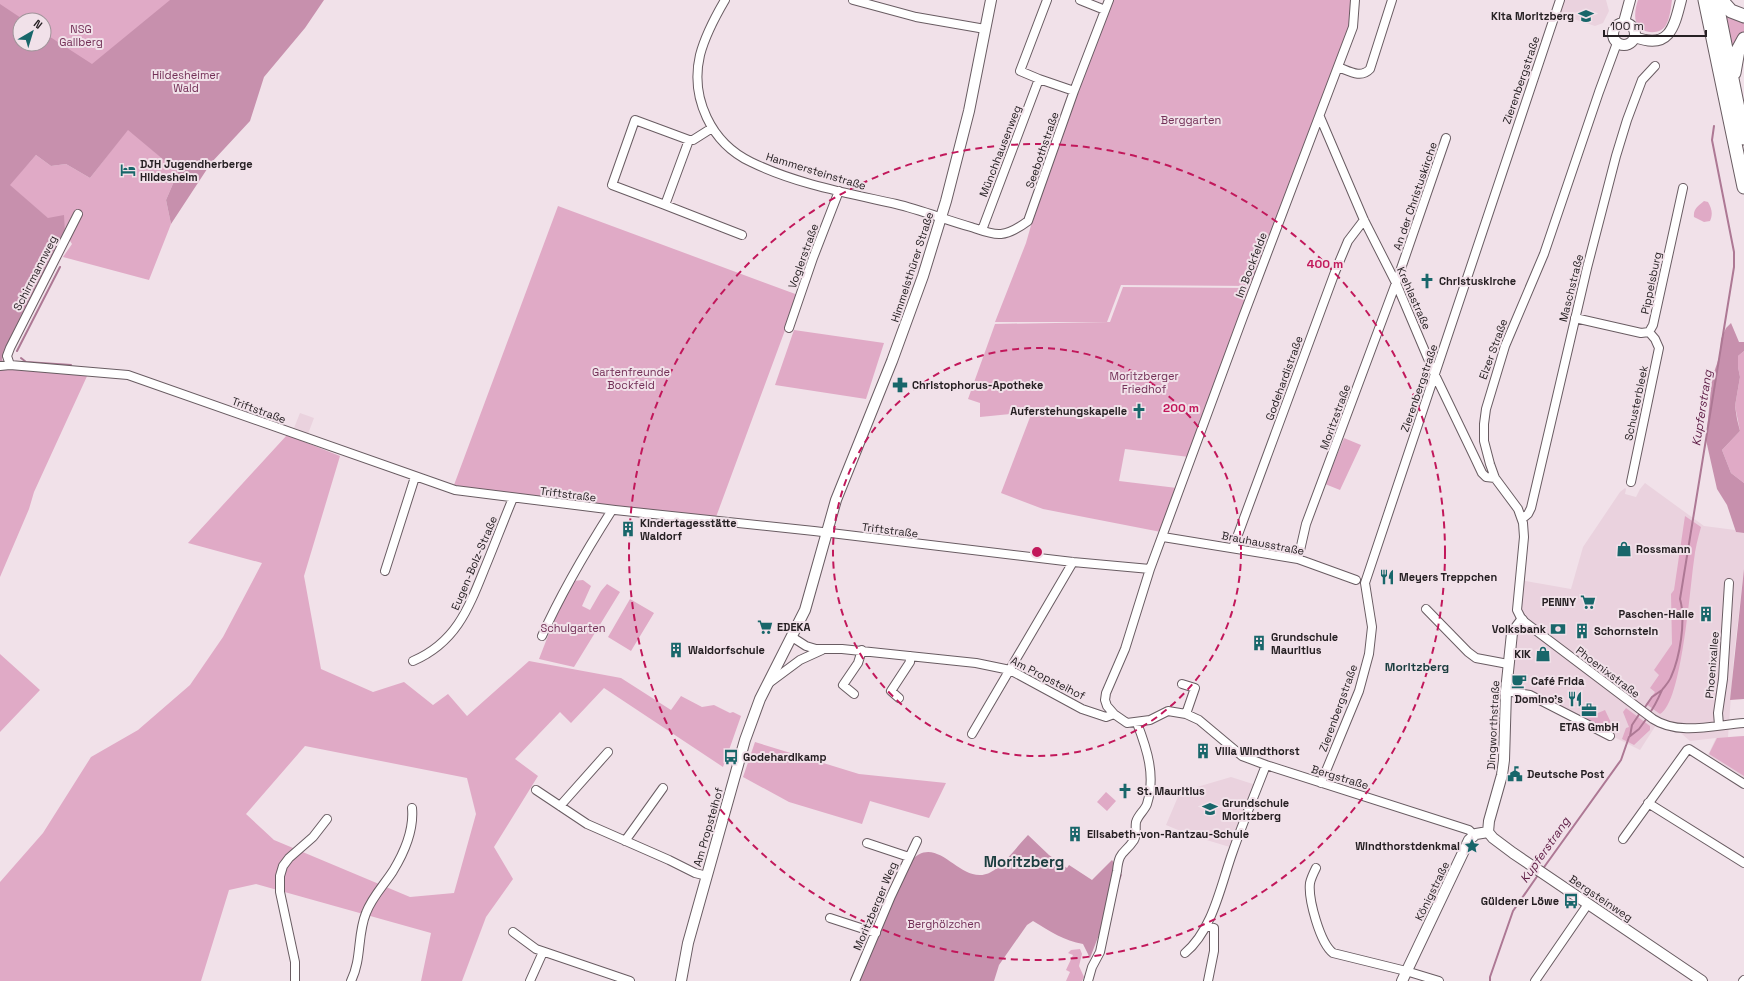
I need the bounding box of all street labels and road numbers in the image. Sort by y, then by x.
street label: Zierenbergstraße [1499,34,1543,126]
street label: Münchhausenweg [976,103,1024,199]
street label: Seebothstraße [1022,110,1062,190]
street label: An der Christuskirche [1390,140,1440,252]
street label: Hammersteinstraße [764,149,868,193]
street label: Himmelsthürer Straße [888,210,936,324]
street label: Voglerstraße [785,222,821,290]
street label: Im Bockfelde [1232,230,1270,300]
street label: Schirrmannweg [10,233,60,313]
street label: Pippelsburg [1638,251,1664,315]
street label: Maschstraße [1556,253,1586,323]
street label: Krehlastraße [1394,264,1434,332]
street label: Elzer Straße [1476,317,1510,381]
street label: Godehardistraße [1262,334,1306,422]
street label: Zierenbergstraße [1397,342,1441,434]
street label: Schusterbleek [1621,364,1651,442]
street label: Moritzstraße [1317,382,1353,452]
street label: Triftstraße [230,394,288,426]
street label: Triftstraße [539,484,597,504]
street label: Eugen-Bolz-Straße [448,514,500,612]
street label: Triftstraße [861,520,919,540]
street label: Brauhausstraße [1220,528,1306,558]
street label: Phoenixallee [1702,631,1722,699]
street label: Phoenixstraße [1573,643,1643,701]
street label: Am Propsteihof [1008,653,1088,703]
street label: Zierenbergstraße [1316,662,1360,754]
street label: Dingworthstraße [1484,680,1502,770]
street label: Bergstraße [1310,762,1370,792]
street label: Am Propsteihof [690,786,726,868]
street label: Königstraße [1412,859,1452,923]
street label: Moritzberger Weg [850,860,900,952]
street label: Bergsteinweg [1567,872,1635,924]

